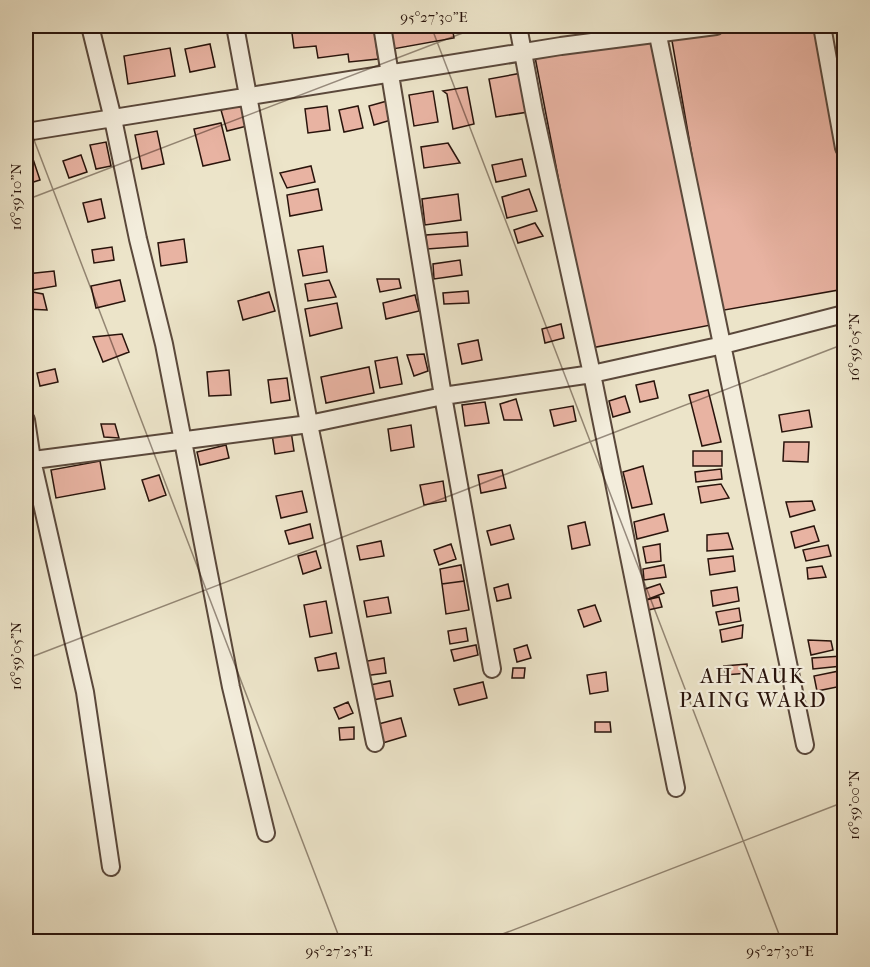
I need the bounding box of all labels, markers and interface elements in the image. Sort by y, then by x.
text: 95°27'30"E [400,8,468,26]
text: 16°59'10"N [7,163,25,231]
text: 16°59'05"N [845,312,863,381]
text: 16°59'05"N [7,621,25,690]
district label: AH NAUK PAING WARD [679,664,827,712]
text: 16°59'00"N [845,769,863,840]
text: 95°27'25"E [305,942,373,960]
text: 95°27'30"E [746,942,814,960]

